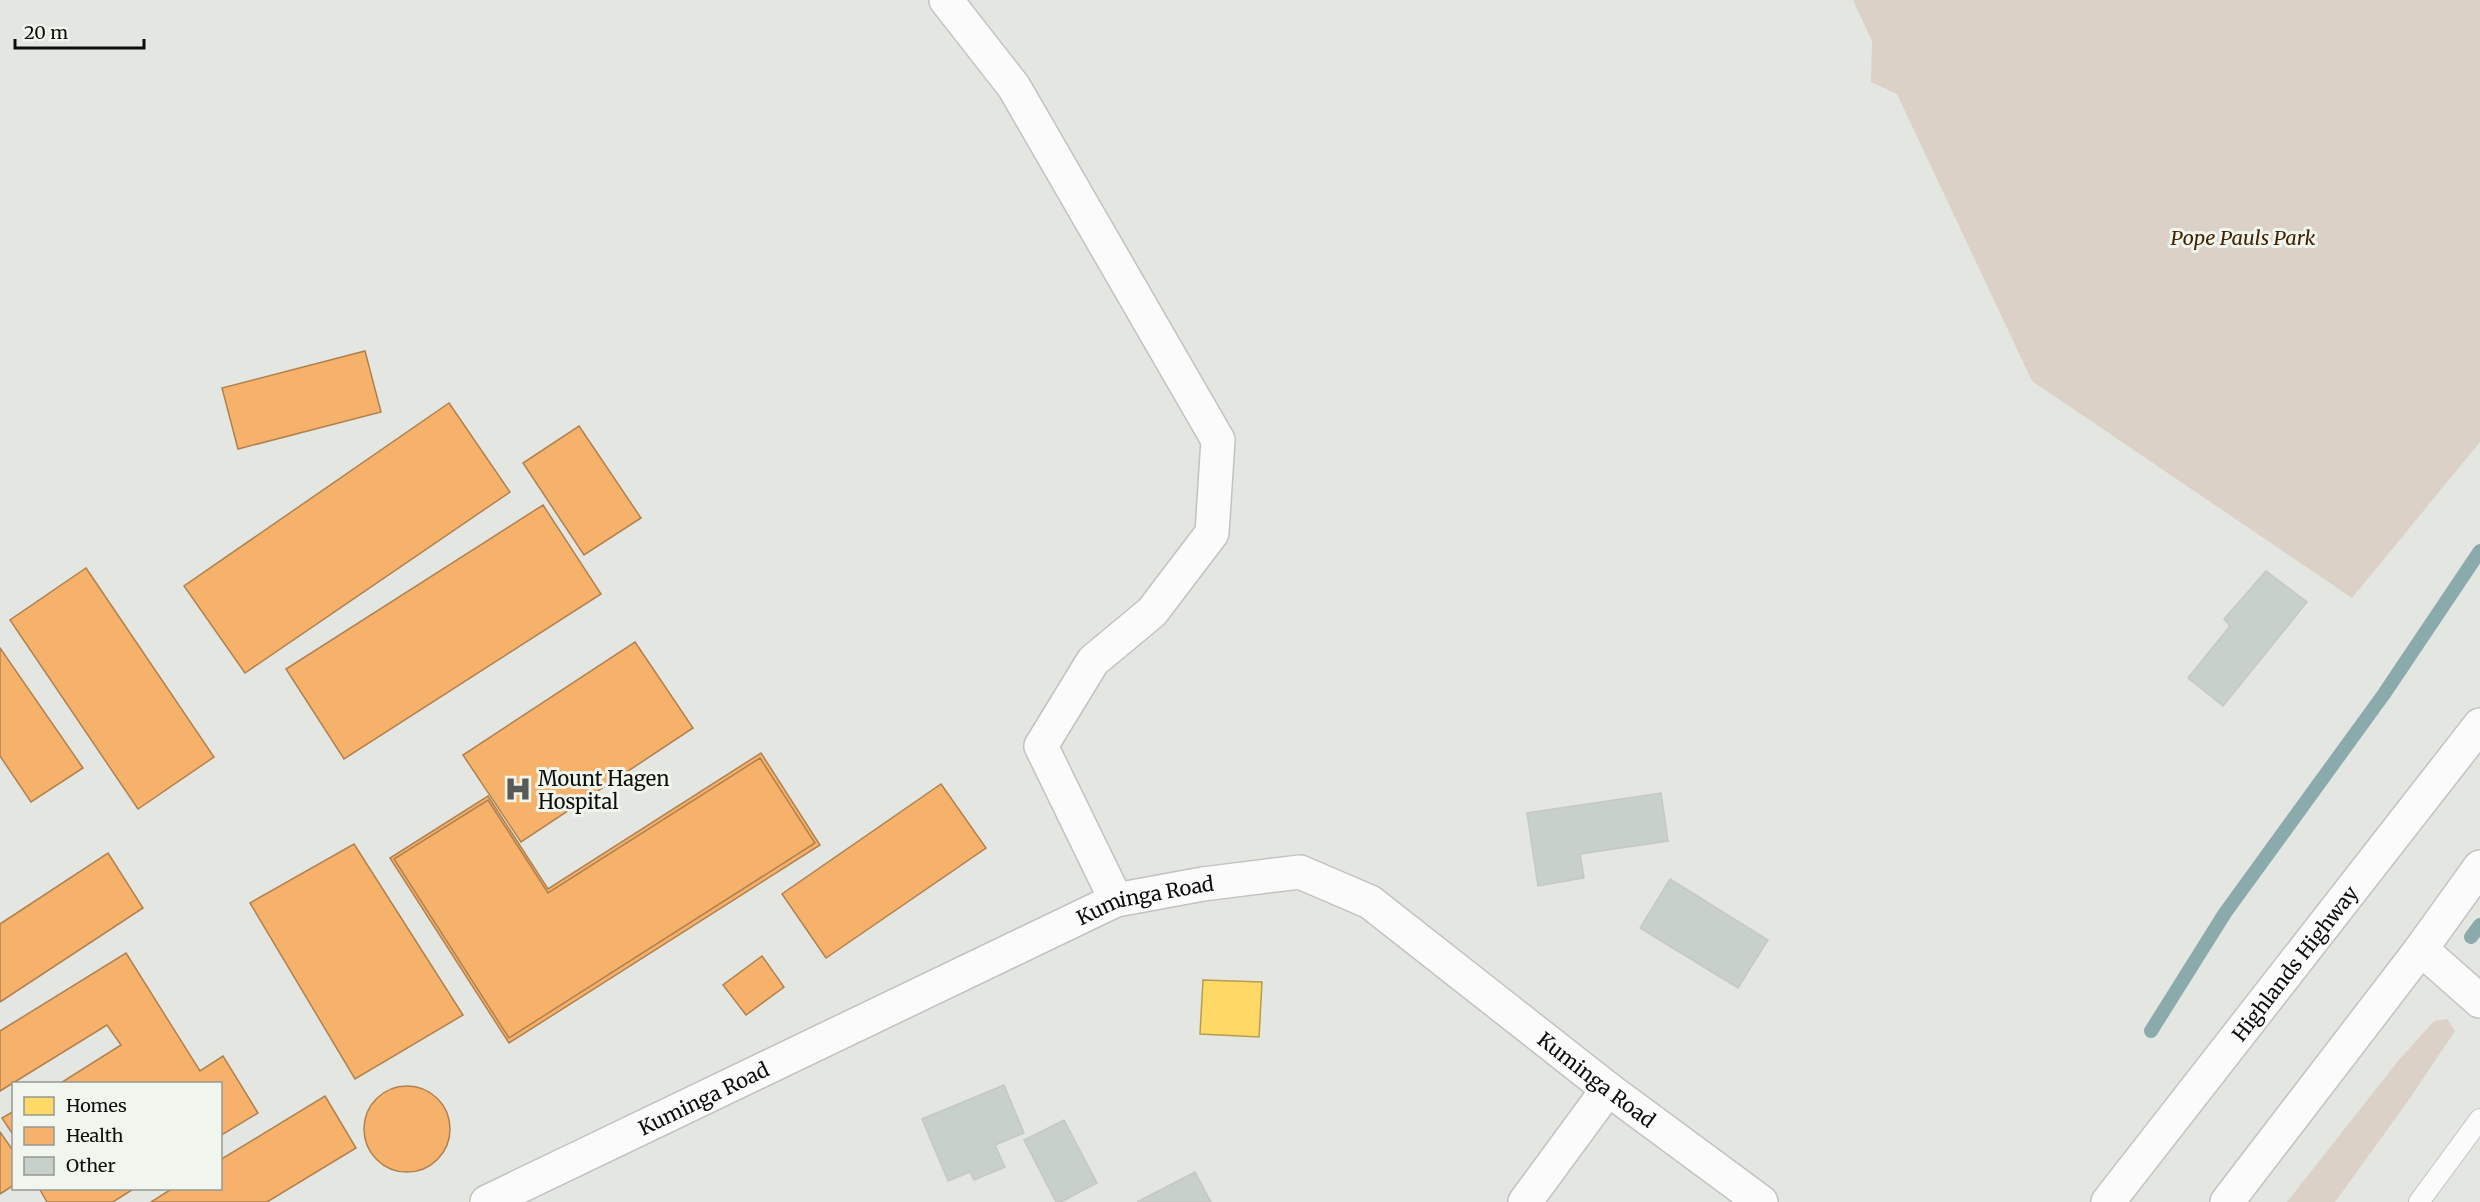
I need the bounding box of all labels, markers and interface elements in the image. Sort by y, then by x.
scale bar [15,12,144,50]
text: 20 m [24,21,68,44]
park label: Pope Pauls Park [2171,225,2315,250]
place label: Mount Hagen Hospital [538,766,669,814]
hospital icon: Mount Hagen Hospital [503,774,533,804]
street label: Kuminga Road [1072,870,1215,930]
street label: Highlands Highway [2226,880,2363,1046]
street label: Kuminga Road [1533,1026,1661,1132]
street label: Kuminga Road [634,1056,773,1140]
legend [12,1082,222,1190]
text: Homes [66,1094,127,1117]
text: Health [66,1124,124,1147]
text: Other [66,1154,116,1177]

